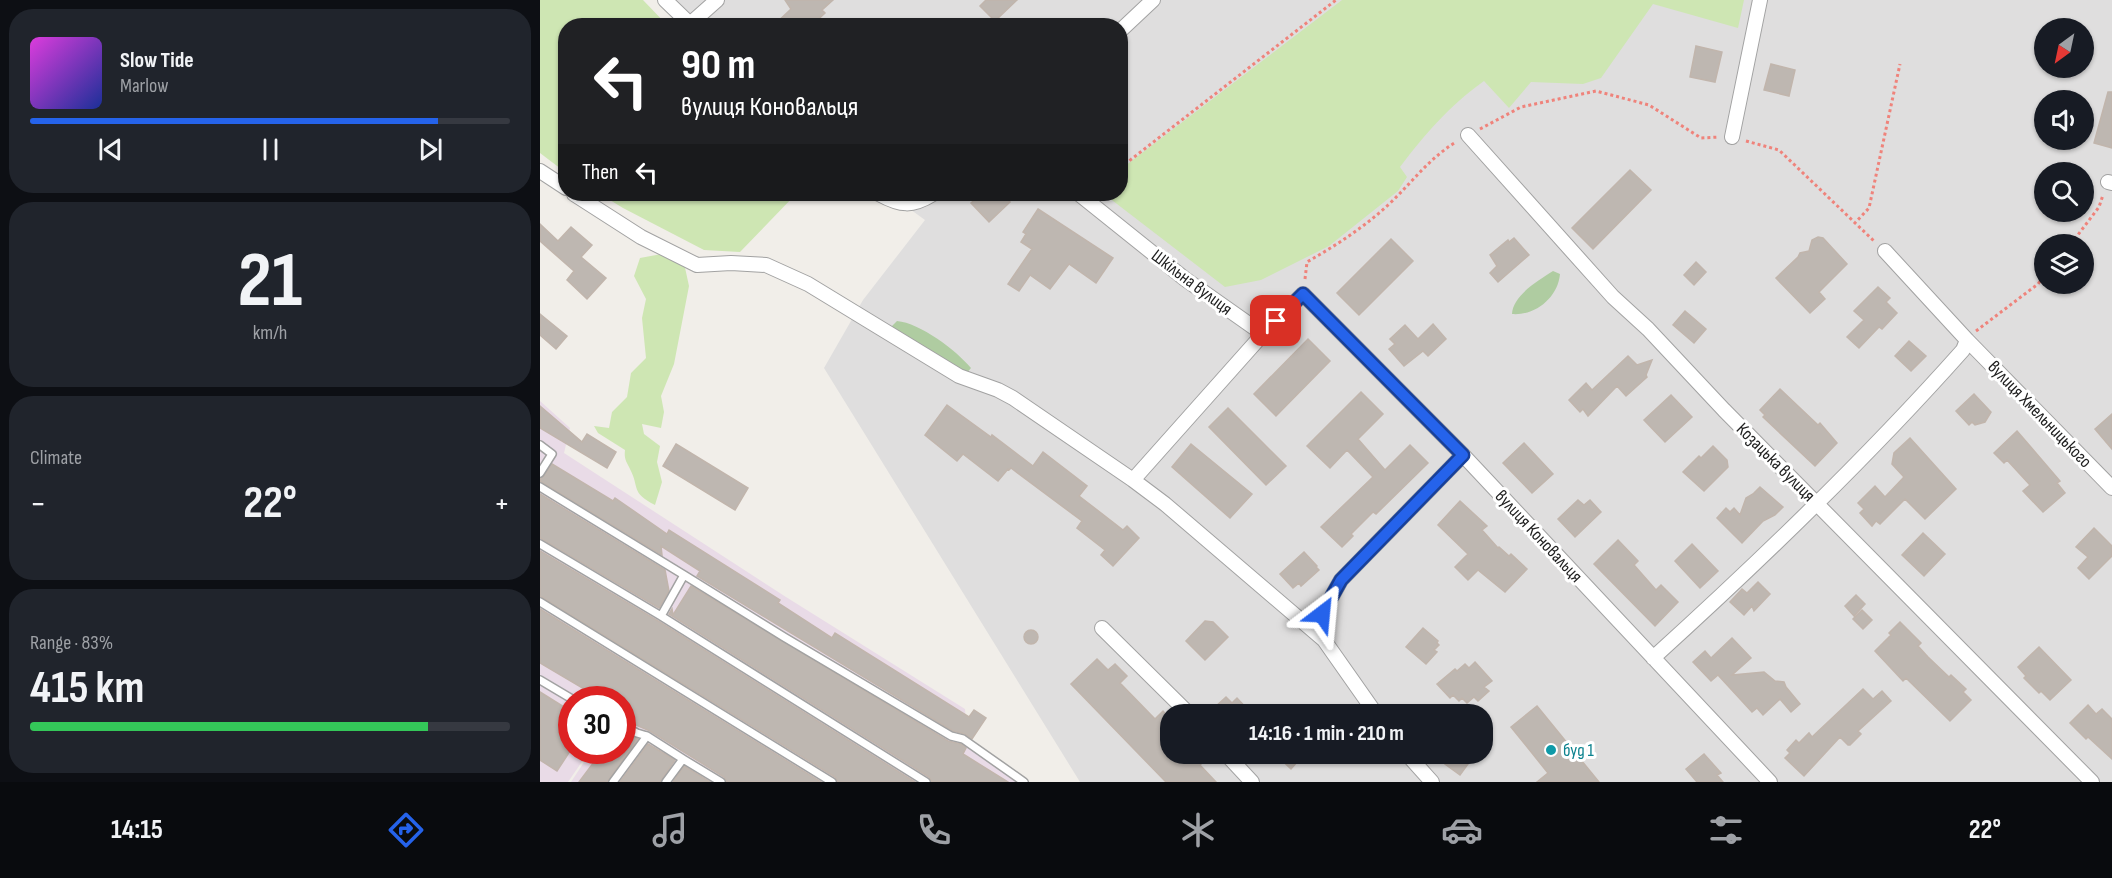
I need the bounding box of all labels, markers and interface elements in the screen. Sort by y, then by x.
north arrow [2034,18,2094,78]
map controls [2034,18,2094,294]
text: 90 m [681,40,755,91]
icon: left [582,42,660,120]
text: Slow Tide [120,47,194,74]
text: Marlow [120,74,168,98]
button: sound [2034,90,2094,150]
text: вулиця Коновальця [681,91,858,123]
icon: previous [94,133,127,166]
icon: pause [254,133,287,166]
icon: next [414,133,447,166]
icon: left [630,156,663,189]
text: Then [582,159,618,186]
button: search [2034,162,2094,222]
button: layers [2034,234,2094,294]
text: 21 [238,235,302,328]
street label: Шкільна вулиця [1147,245,1236,320]
pin [1250,295,1301,346]
icon: arrive [1259,304,1292,337]
text: km/h [253,321,287,345]
street label: вулиця Хмельницького [1983,357,2096,472]
street label: Козацька вулиця [1732,419,1819,506]
text: Climate [30,446,82,470]
text: 22° [243,476,297,531]
text: − [30,484,46,524]
text: + [494,484,510,524]
street label: вулиця Коновальця [1491,486,1587,587]
position arrow [1290,582,1354,646]
text: Range · 83% [30,631,113,655]
text: 415 km [30,661,144,716]
speed limit sign: 30 [558,686,636,764]
text: 14:16 · 1 min · 210 m [1249,720,1404,747]
place label: буд 1 [1563,740,1594,761]
marker: буд 1 [1544,743,1558,757]
icon: directions [385,809,427,851]
icon: music [649,809,691,851]
icon: phone [913,809,955,851]
icon: climate [1177,809,1219,851]
icon: car [1441,809,1483,851]
icon: filters [1705,809,1747,851]
text: 14:15 [111,814,163,846]
text: 22° [1969,814,2001,846]

